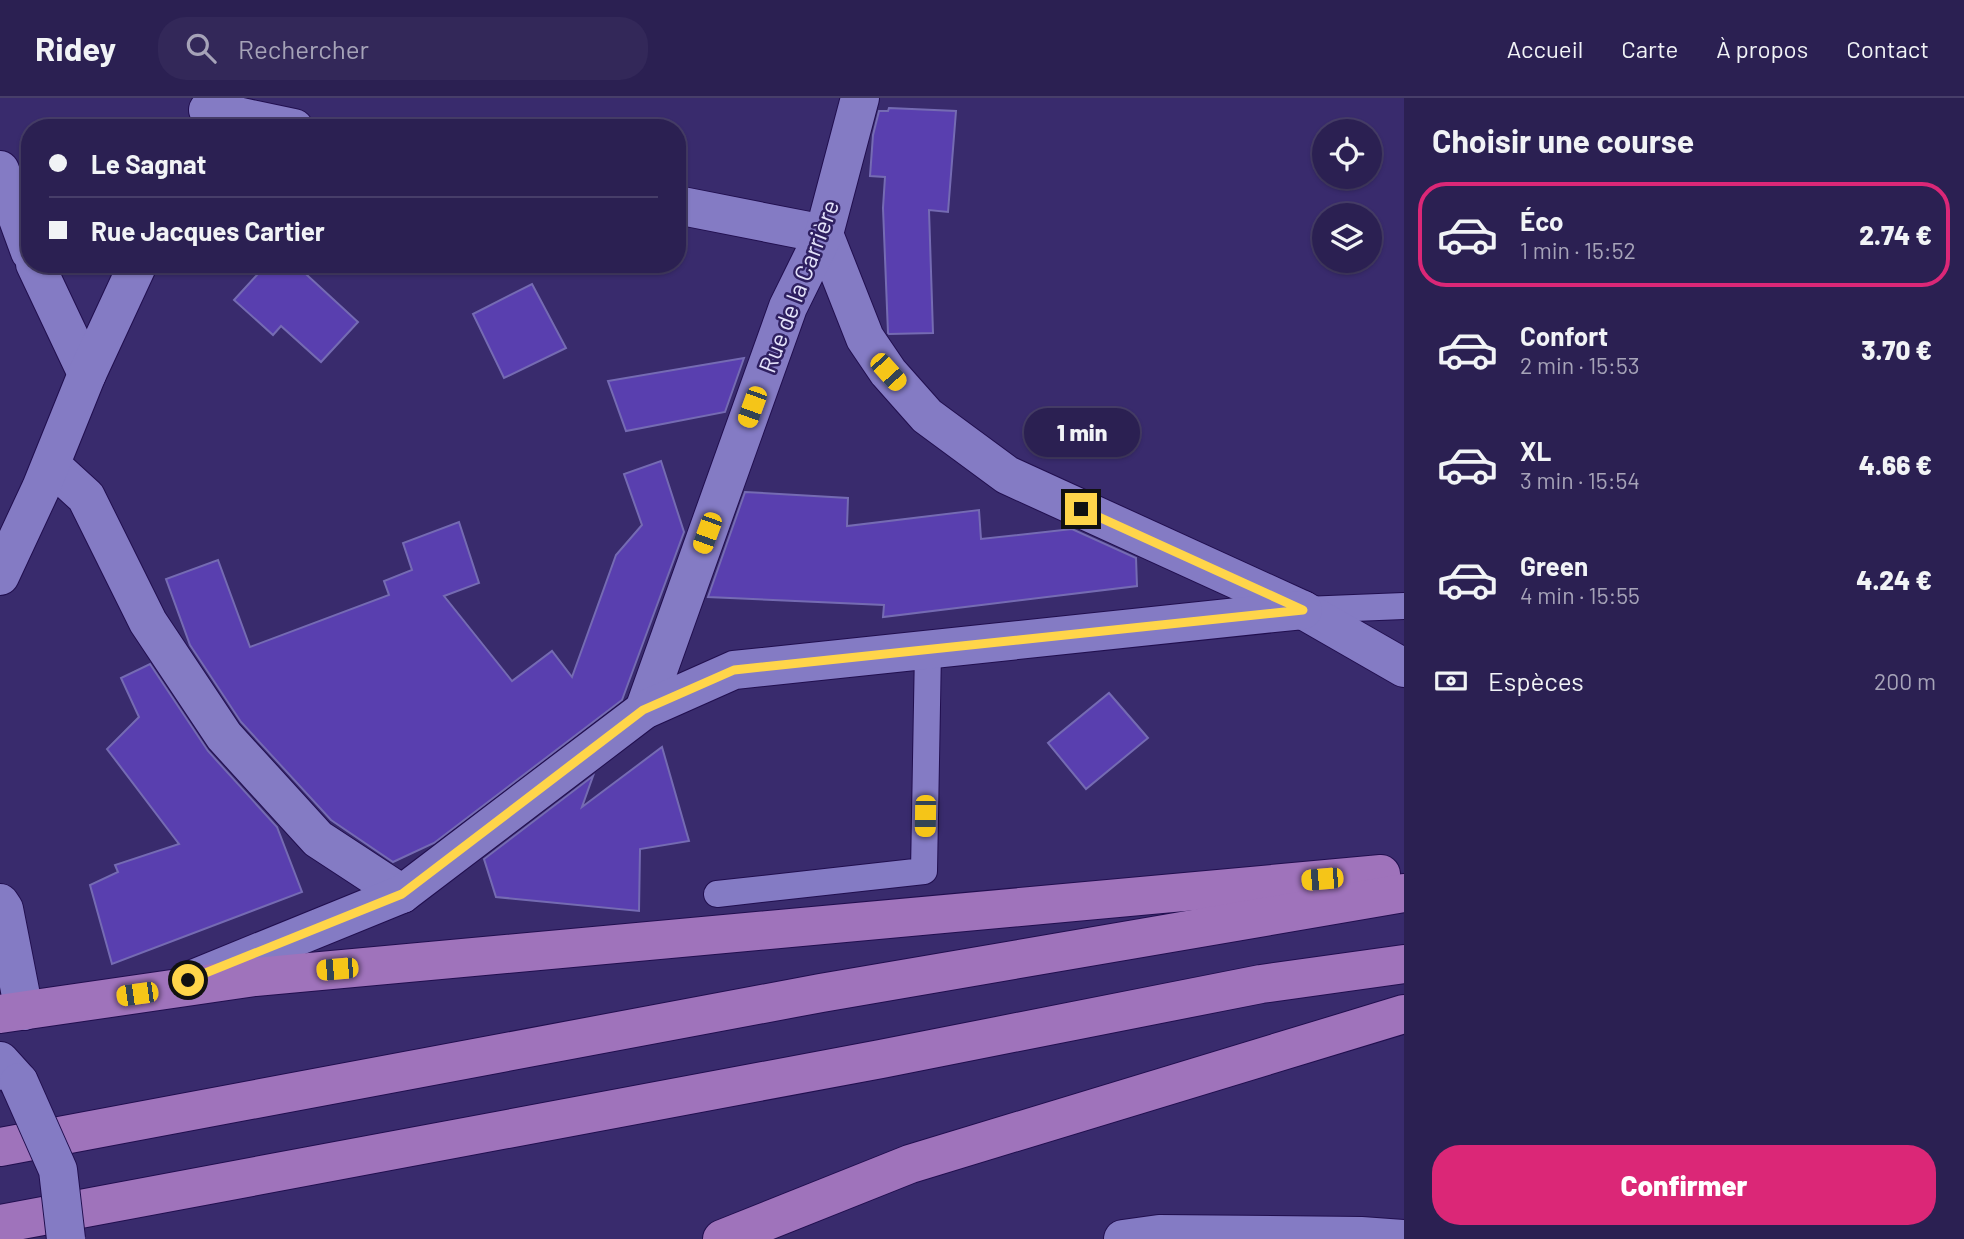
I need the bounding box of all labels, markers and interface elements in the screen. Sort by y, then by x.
search box [158,17,648,80]
text: Ridey [35,28,116,68]
icon: search [182,29,220,67]
text: Rechercher [238,33,369,64]
text: Accueil [1507,34,1583,63]
text: Carte [1621,34,1678,63]
text: À propos [1716,34,1808,63]
text: Contact [1846,34,1929,63]
map controls [1312,119,1382,273]
button: locate [1312,119,1382,189]
text: Choisir une course [1432,121,1694,159]
text: Le Sagnat [91,148,206,179]
street label: Rue de la Carrière [752,195,844,377]
button: layers [1312,203,1382,273]
icon: car [1436,203,1499,266]
text: Éco [1520,205,1563,236]
text: Rue Jacques Cartier [91,215,325,246]
text: 2.74 € [1859,219,1932,250]
text: 1 min · 15:52 [1520,236,1636,264]
icon: car [1436,318,1499,381]
text: Confort [1520,320,1608,351]
text: 3.70 € [1861,334,1932,365]
car [867,349,910,395]
text: 2 min · 15:53 [1520,351,1640,379]
car [735,384,770,430]
callout: 1 min [1023,408,1139,456]
text: 1 min [1057,418,1107,446]
icon: car [1436,433,1499,496]
text: XL [1520,435,1551,466]
text: 4.66 € [1859,449,1932,480]
text: 3 min · 15:54 [1520,466,1640,494]
route end [1065,493,1097,525]
car [690,510,725,556]
icon: car [1436,548,1499,611]
text: Green [1520,550,1588,581]
text: 4.24 € [1856,564,1932,595]
text: 4 min · 15:55 [1520,581,1640,609]
icon: cash [1432,662,1470,700]
text: Espèces [1488,665,1584,696]
text: 200 m [1874,667,1936,695]
car [915,795,936,837]
car [1301,867,1344,891]
car [316,957,359,981]
route start [172,964,204,996]
car [115,981,160,1007]
button: Confirmer [1432,1145,1936,1225]

